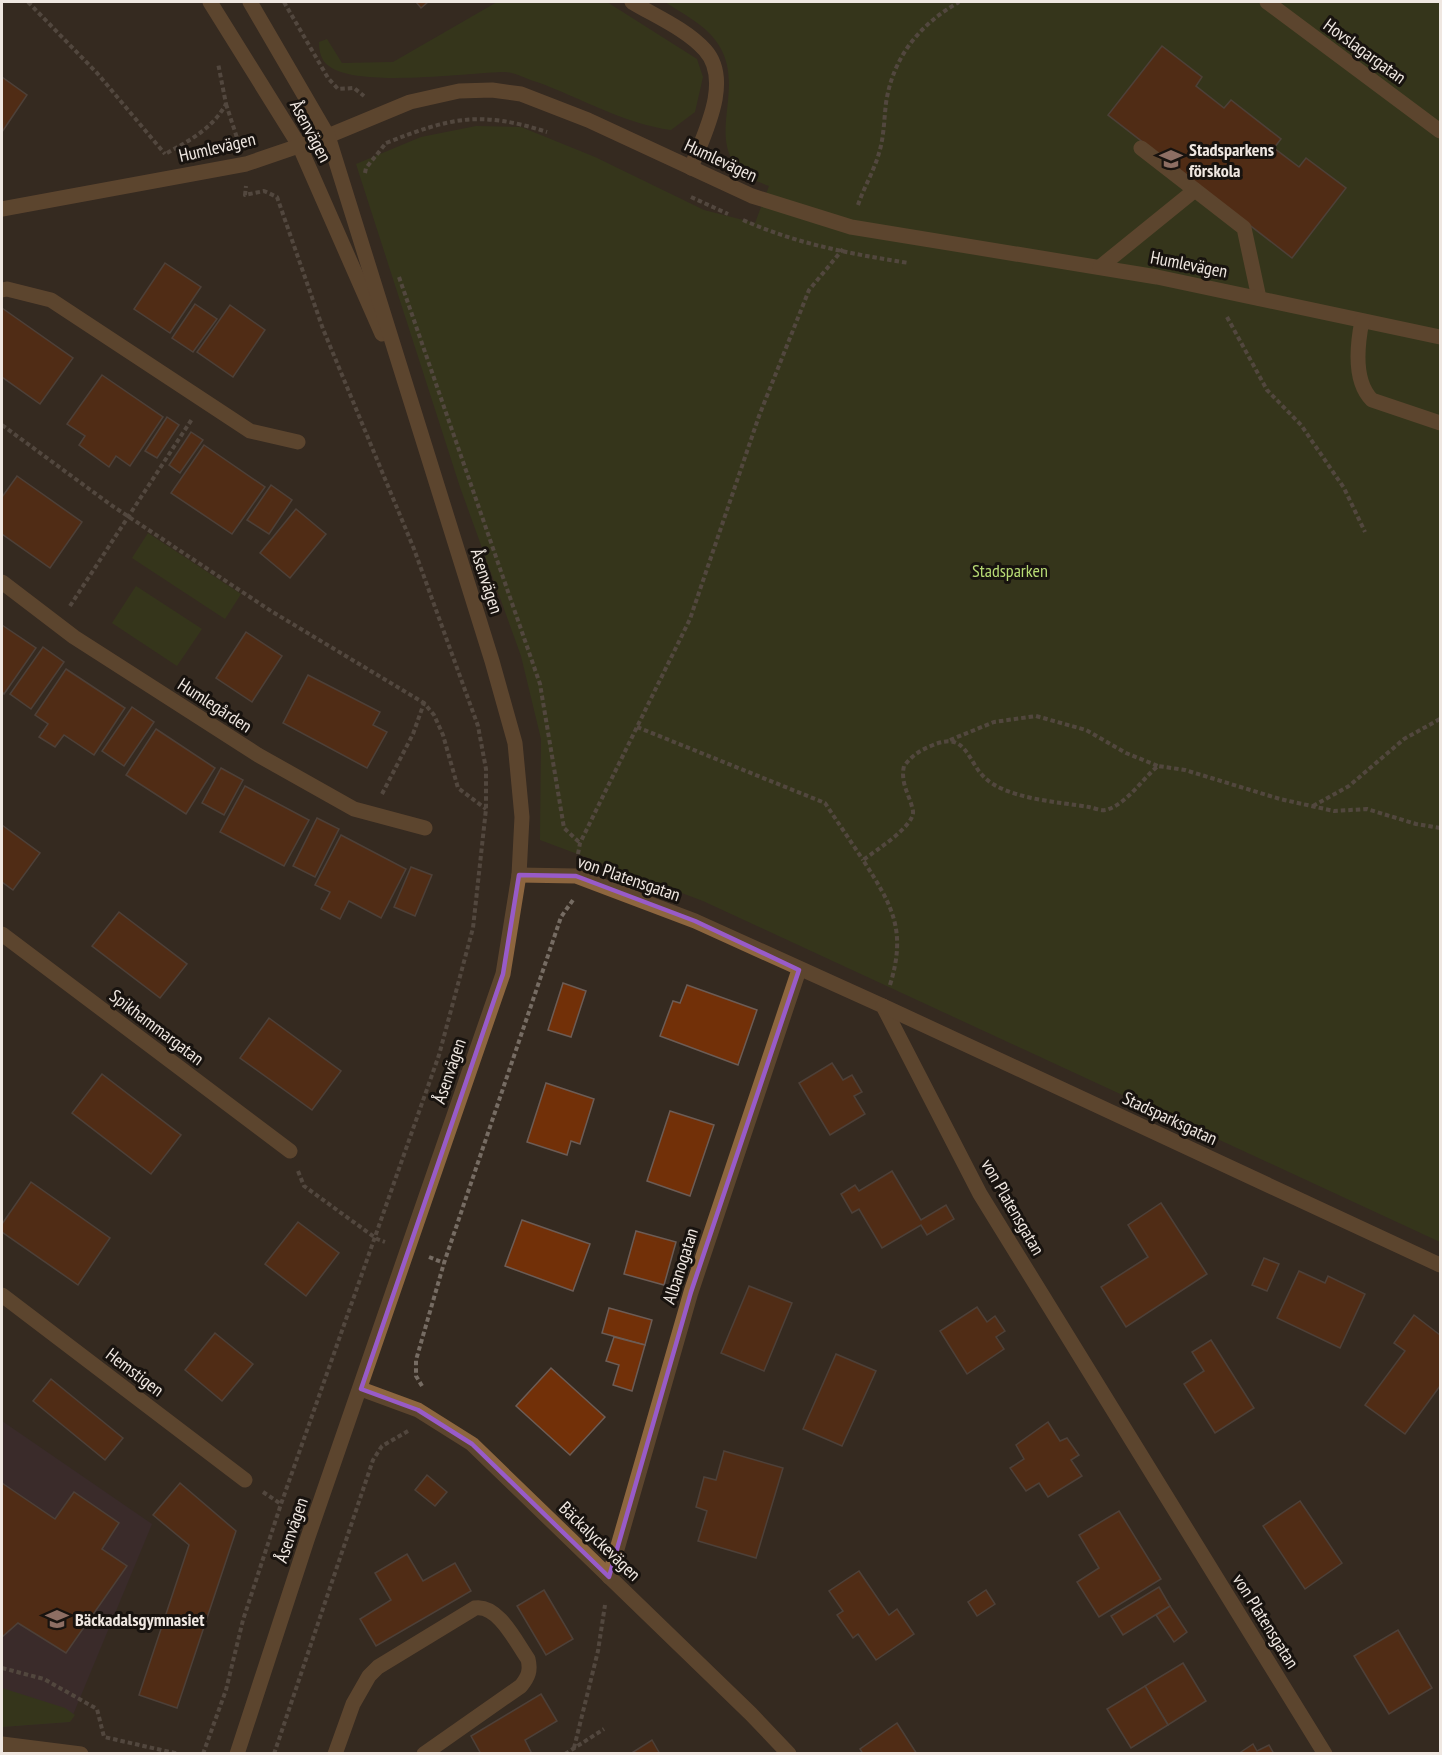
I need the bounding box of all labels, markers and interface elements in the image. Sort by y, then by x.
street label: Hovslagargatan [1319,13,1411,89]
street label: Åsenvägen [285,96,337,166]
street label: Humlevägen [177,127,257,167]
street label: Humlevägen [681,133,761,187]
place label: Stadsparkens förskola [1189,138,1274,182]
school or university icon: Stadsparkens förskola [1158,146,1184,172]
street label: Humlevägen [1149,245,1229,283]
street label: Åsenvägen [466,545,508,617]
park label: Stadsparken [972,559,1048,582]
street label: Humlegården [174,673,256,737]
street label: von Platensgatan [575,850,683,906]
street label: Spikhammargatan [105,984,209,1070]
street label: Åsenvägen [427,1035,471,1107]
street label: Stadsparksgatan [1119,1086,1221,1150]
street label: von Platensgatan [976,1155,1050,1259]
street label: Albanogatan [657,1225,703,1307]
street label: Hemstigen [101,1343,169,1401]
street label: Åsenvägen [269,1494,313,1566]
street label: Bäckalyckevägen [554,1496,646,1586]
street label: von Platensgatan [1228,1569,1304,1673]
school or university icon: Bäckadalsgymnasiet [44,1606,70,1632]
place label: Bäckadalsgymnasiet [75,1608,205,1631]

